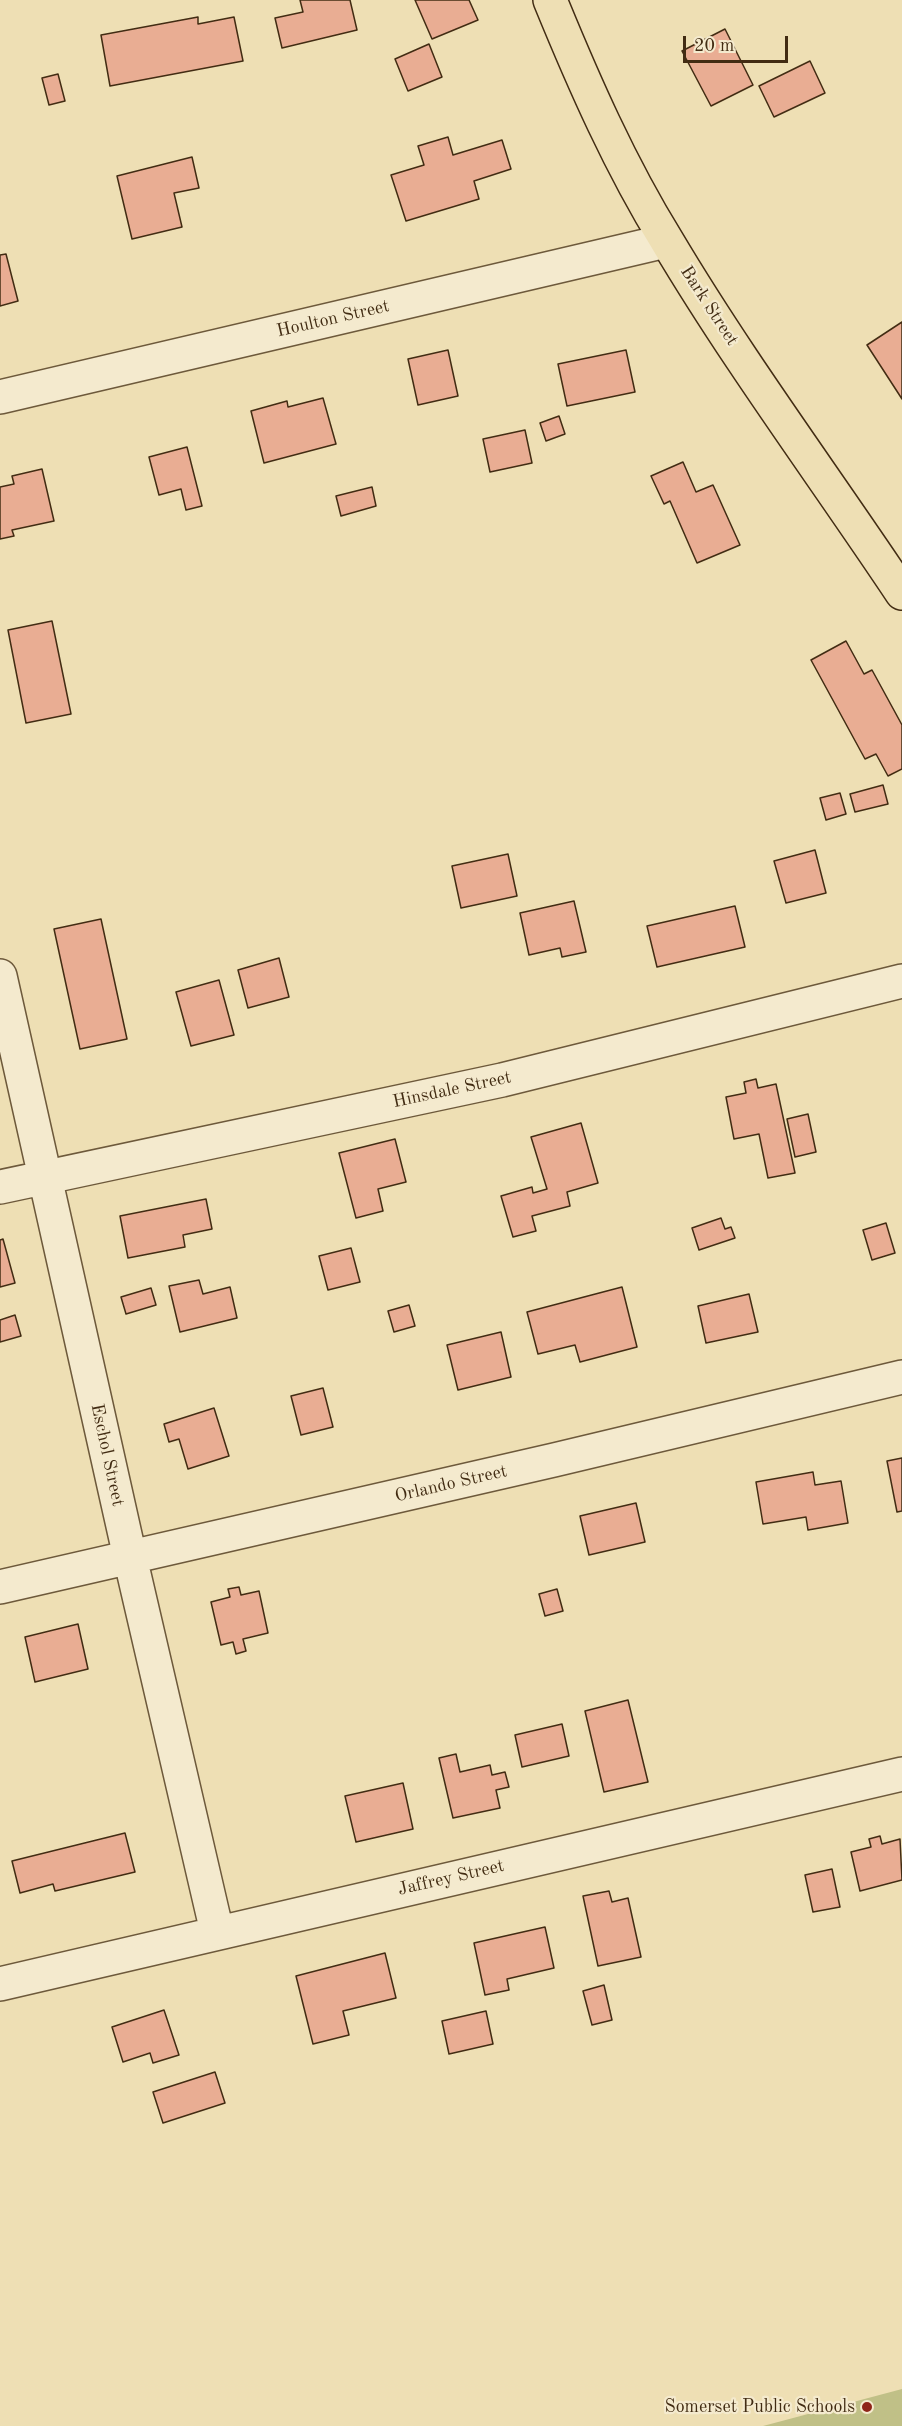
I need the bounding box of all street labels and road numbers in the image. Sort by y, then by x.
street label: Bark Street [675,262,743,350]
street label: Houlton Street [274,296,392,342]
street label: Hinsdale Street [391,1067,513,1113]
street label: Eschol Street [86,1402,128,1508]
street label: Orlando Street [393,1461,509,1507]
street label: Jaffrey Street [396,1855,506,1901]

